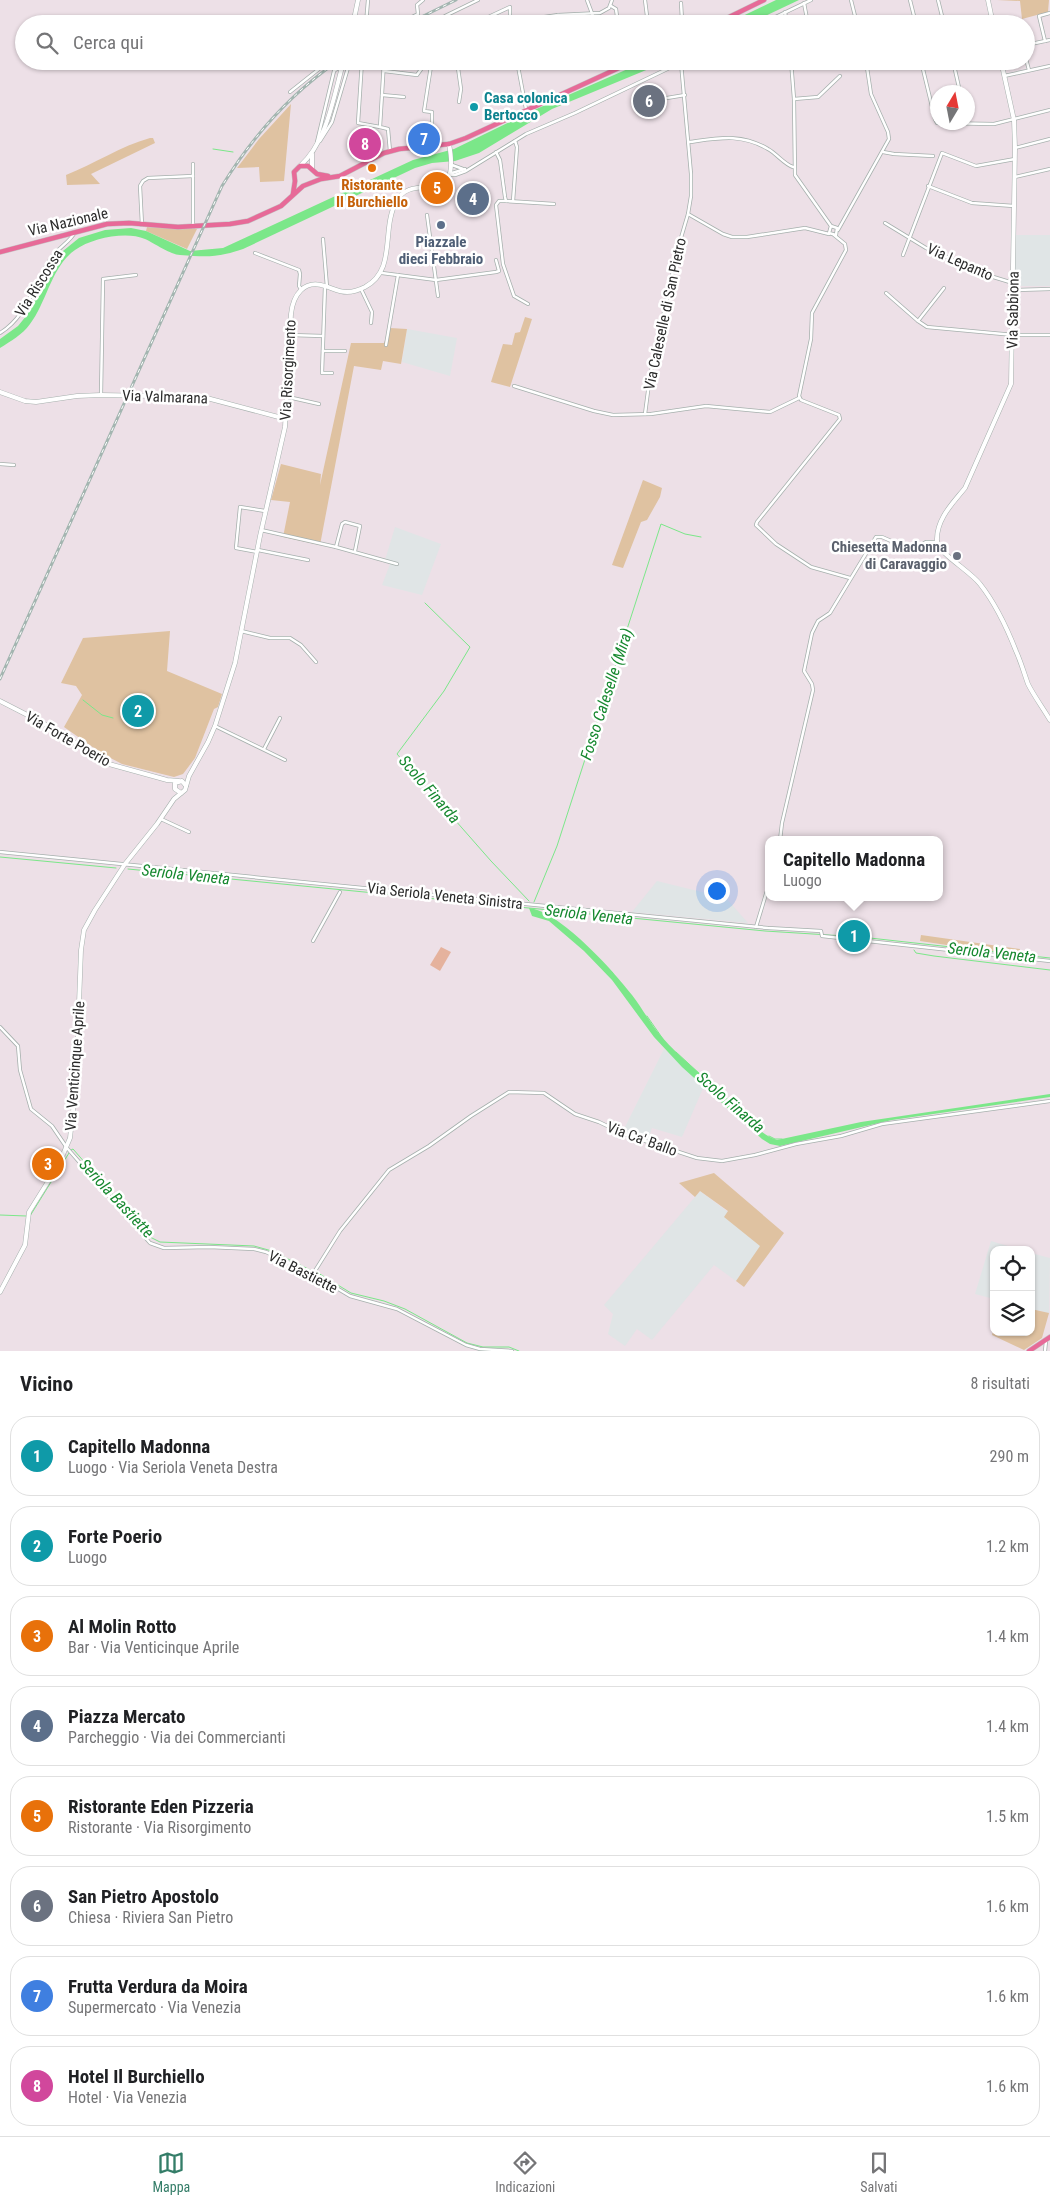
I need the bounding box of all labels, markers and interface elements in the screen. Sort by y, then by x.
search box [15,15,1035,70]
icon: search [33,29,61,57]
text: Cerca qui [73,31,144,54]
pin: 6 [633,82,665,120]
north arrow [930,85,975,130]
place label: Casa colonica Bertocco [484,89,568,124]
marker: Casa colonica Bertocco [468,101,480,113]
pin: 7 [408,120,440,158]
pin: 8 [349,125,381,163]
marker: Ristorante Il Burchiello [366,162,378,174]
pin: 5 [421,169,453,207]
place label: Ristorante Il Burchiello [336,176,408,211]
pin: 4 [457,180,489,218]
street label: Via Nazionale [26,204,110,240]
marker: Piazzale dieci Febbraio [435,219,447,231]
place label: Piazzale dieci Febbraio [399,233,483,268]
street label: Via Caleselle di San Pietro [640,236,690,392]
street label: Via Lepanto [924,239,996,285]
street label: Via Riscossa [11,246,67,320]
street label: Via Sabbiona [1003,271,1023,349]
street label: Via Risorgimento [276,319,300,421]
street label: Via Valmarana [122,387,208,407]
place label: Chiesetta Madonna di Caravaggio [831,538,947,573]
marker: Chiesetta Madonna di Caravaggio [951,550,963,562]
water label: Fosso Caleselle (Mira) [576,626,637,762]
pin: 2 [122,692,154,730]
street label: Via Forte Poerio [22,707,114,771]
water label: Scolo Finarda [395,752,464,827]
popup [765,836,943,901]
text: Capitello Madonna [783,848,925,871]
water label: Seriola Veneta [141,860,231,889]
text: Luogo [783,871,822,890]
your location [704,878,730,904]
street label: Via Seriola Veneta Sinistra [366,879,524,913]
water label: Seriola Veneta [544,900,634,929]
pin: 1 [838,917,870,955]
water label: Seriola Veneta [947,938,1037,967]
street label: Via Venticinque Aprile [61,1000,89,1132]
water label: Scolo Finarda [693,1068,768,1137]
street label: Via Ca' Ballo [604,1118,680,1160]
pin: 3 [32,1145,64,1183]
water label: Seriola Bastiette [75,1155,158,1242]
map controls [990,1246,1035,1336]
button: locate [990,1246,1035,1291]
street label: Via Bastiette [265,1247,341,1297]
button: layers [990,1291,1035,1336]
text: Vicino [20,1372,73,1396]
text: 8 risultati [970,1374,1030,1393]
text: Capitello Madonna [68,1435,210,1458]
text: 1 [33,1447,41,1466]
text: 290 m [990,1447,1029,1466]
text: Luogo · Via Seriola Veneta Destra [68,1458,278,1477]
text: Forte Poerio [68,1525,162,1548]
text: 2 [33,1537,41,1556]
text: 1.2 km [986,1537,1029,1556]
text: Luogo [68,1548,107,1567]
text: Al Molin Rotto [68,1615,176,1638]
text: 3 [33,1627,41,1646]
text: 1.4 km [986,1627,1029,1646]
text: Bar · Via Venticinque Aprile [68,1638,239,1657]
text: Piazza Mercato [68,1705,185,1728]
text: 4 [33,1717,41,1736]
text: 1.4 km [986,1717,1029,1736]
text: Parcheggio · Via dei Commercianti [68,1728,286,1747]
text: Ristorante Eden Pizzeria [68,1795,254,1818]
text: 5 [33,1807,41,1826]
text: 1.5 km [986,1807,1029,1826]
text: Ristorante · Via Risorgimento [68,1818,251,1837]
text: San Pietro Apostolo [68,1885,219,1908]
text: 6 [33,1897,41,1916]
text: 1.6 km [986,1897,1029,1916]
text: Chiesa · Riviera San Pietro [68,1908,233,1927]
text: Frutta Verdura da Moira [68,1975,248,1998]
text: 7 [33,1987,41,2006]
text: 1.6 km [986,1987,1029,2006]
text: Supermercato · Via Venezia [68,1998,241,2017]
text: Hotel Il Burchiello [68,2065,205,2088]
text: 8 [33,2077,41,2096]
text: 1.6 km [986,2077,1029,2096]
text: Hotel · Via Venezia [68,2088,187,2107]
tab: Mappa [153,2149,190,2195]
tab: Indicazioni [495,2149,555,2195]
tab: Salvati [860,2149,897,2195]

